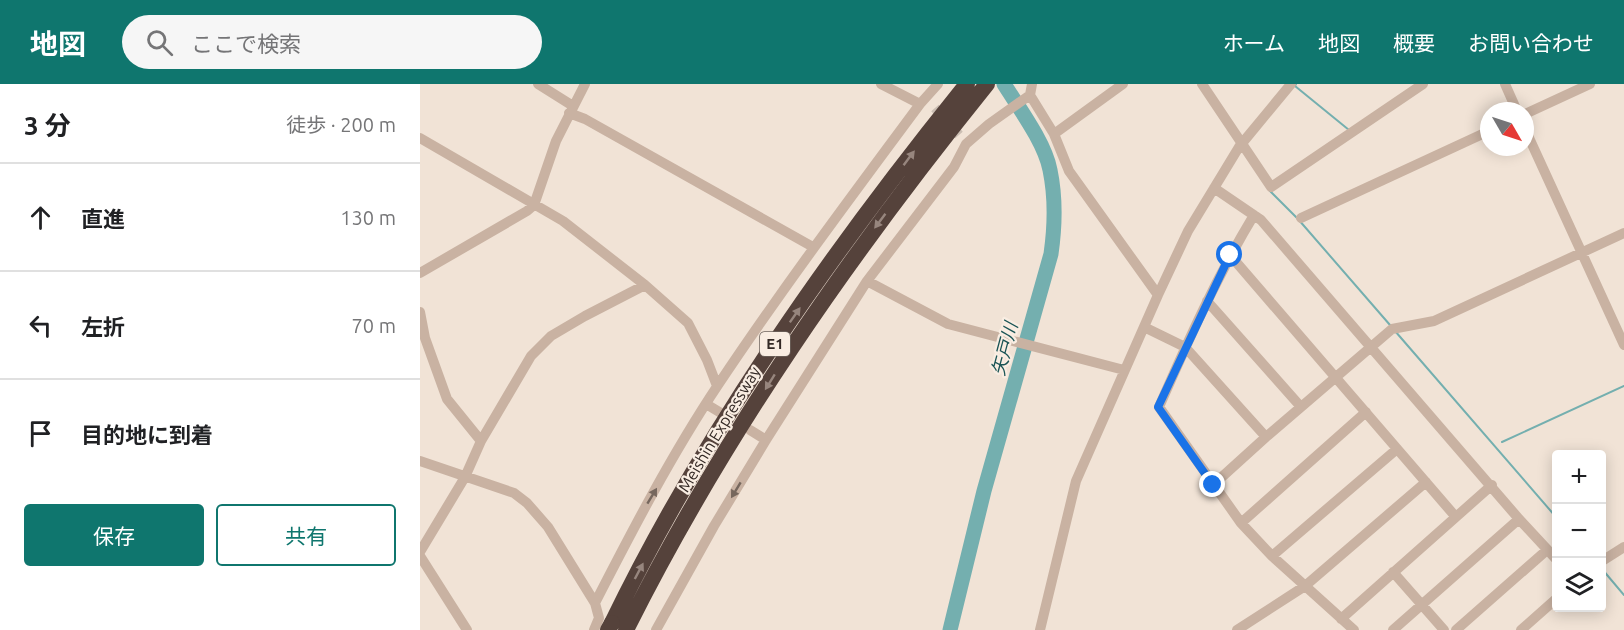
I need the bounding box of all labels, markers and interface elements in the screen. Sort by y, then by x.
search box [122,15,542,69]
icon: search [143,26,176,59]
text: 地図 [30,28,86,59]
text: ここで検索 [191,31,301,56]
text: ホーム [1223,31,1285,55]
text: 地図 [1318,31,1360,55]
text: 概要 [1393,31,1435,55]
text: お問い合わせ [1468,31,1594,55]
north arrow [1480,102,1534,156]
text: 3 分 [24,111,71,140]
text: 徒歩 · 200 m [286,113,396,136]
one-way arrow [903,150,915,166]
icon: ahead [24,201,57,234]
text: 直進 [81,206,125,231]
text: 130 m [340,206,396,229]
one-way arrow [874,213,887,229]
route start [1216,241,1242,267]
one-way arrow [789,308,801,324]
icon: left [24,309,57,342]
text: 左折 [81,314,125,339]
text: 70 m [352,314,396,337]
water label: 矢戸川 [987,318,1021,377]
road number: E1 [760,332,790,356]
street label: Meishin Expressway [674,363,764,495]
one-way arrow [764,373,775,390]
icon: arrive [24,417,57,450]
text: 目的地に到着 [81,422,213,447]
map controls [1552,450,1606,612]
button: + [1552,450,1606,504]
route end [1199,471,1225,497]
one-way arrow [730,482,741,498]
one-way arrow [647,487,657,504]
button: 保存 [24,504,204,566]
button: 共有 [216,504,396,566]
button: − [1552,504,1606,558]
button: layers [1552,558,1606,612]
one-way arrow [634,563,644,580]

